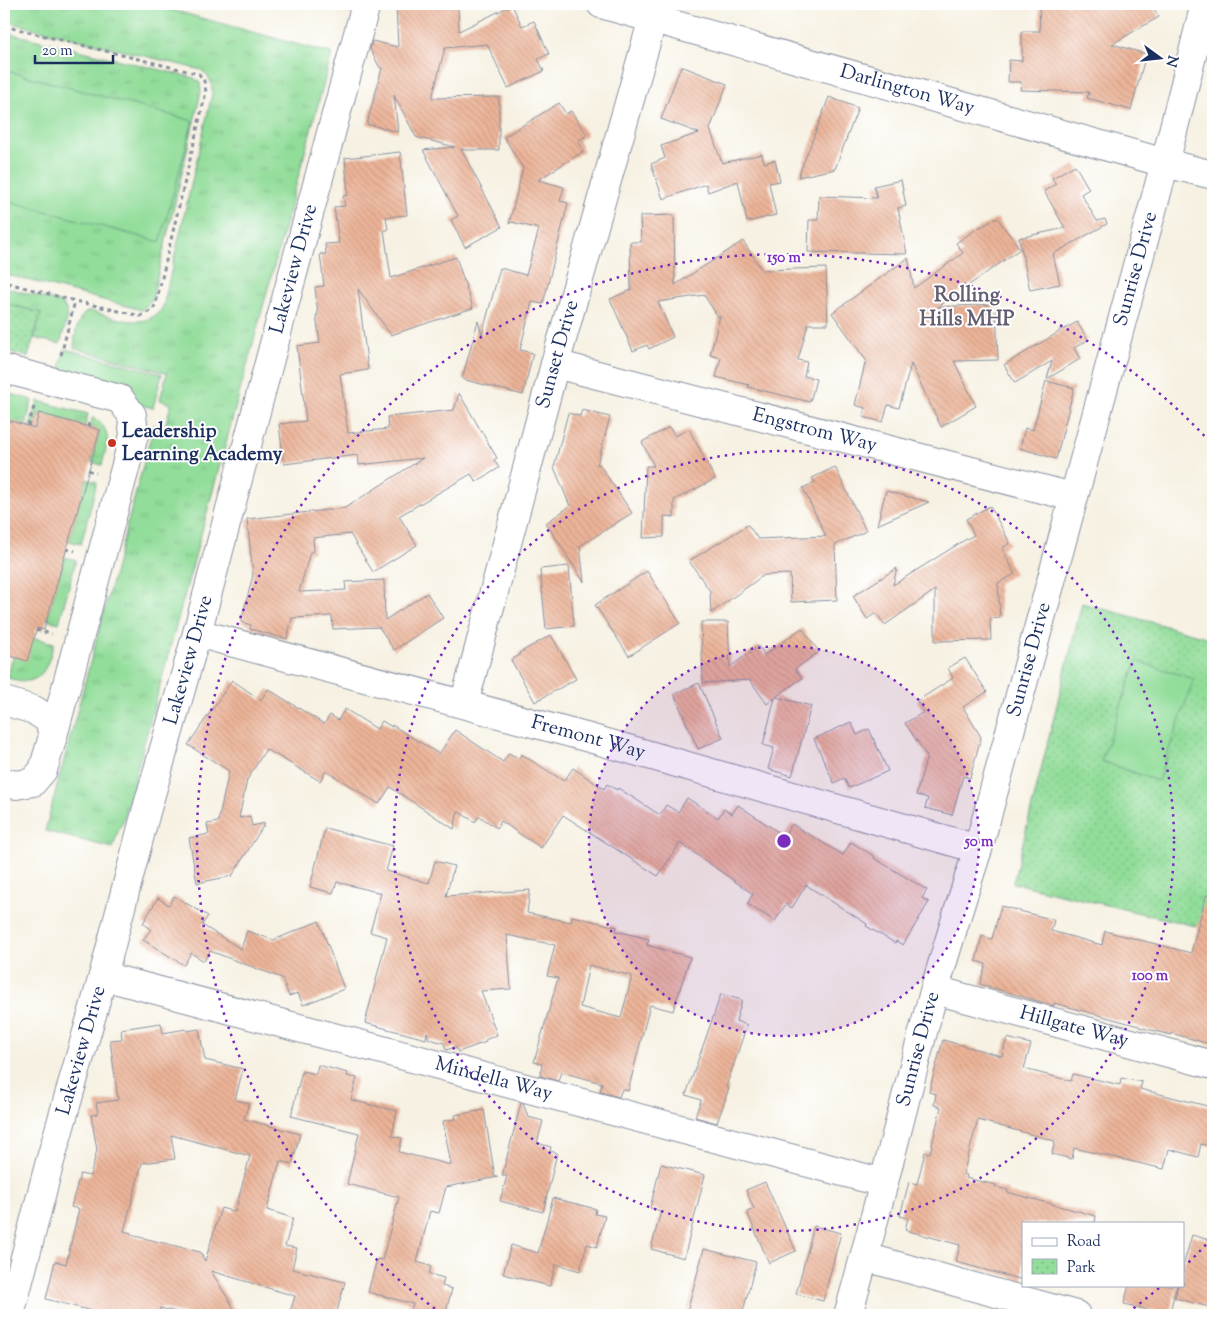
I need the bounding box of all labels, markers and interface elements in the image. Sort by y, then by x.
scale bar [35,32,112,64]
north arrow [1134,32,1184,82]
text: 20 m [42,41,73,62]
text: N [1160,53,1182,69]
street label: Darlington Way [836,58,978,123]
street label: Lakeview Drive [263,201,326,337]
street label: Sunrise Drive [1107,208,1166,330]
text: 150 m [767,248,801,269]
district label: Rolling Hills MHP [920,281,1015,335]
street label: Sunset Drive [529,297,587,412]
street label: Engstrom Way [749,401,880,461]
place label: Leadership Learning Academy [122,418,283,470]
marker: Leadership Learning Academy [106,437,118,449]
street label: Lakeview Drive [157,592,221,728]
street label: Sunrise Drive [1000,599,1059,720]
street label: Fremont Way [528,709,649,768]
centre of rings [775,832,793,850]
text: 50 m [964,832,994,853]
text: 100 m [1132,966,1169,987]
street label: Lakeview Drive [49,982,114,1119]
street label: Sunrise Drive [890,988,948,1110]
street label: Hillgate Way [1016,999,1132,1056]
street label: Mindella Way [431,1050,556,1109]
legend [1022,1222,1184,1286]
text: Road [1067,1232,1101,1253]
text: Park [1067,1258,1096,1279]

